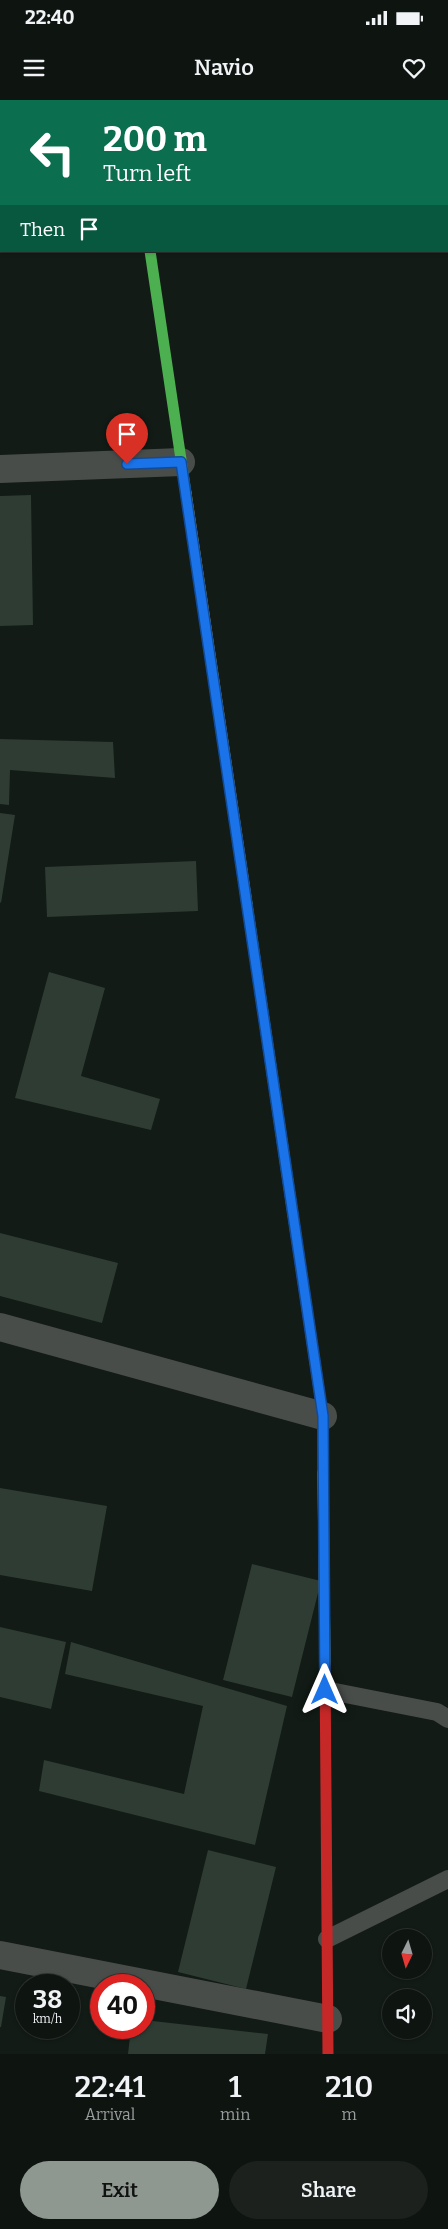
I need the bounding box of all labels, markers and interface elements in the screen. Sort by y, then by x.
text: 22:40 [25,6,74,29]
icon: menu [20,54,48,82]
text: Navio [194,54,254,81]
icon: heart [400,54,428,82]
text: 200 m [103,118,207,160]
icon: left [20,120,85,185]
text: Turn left [103,160,191,187]
icon: arrive [75,215,103,243]
text: Then [20,218,65,241]
pin [106,413,148,464]
icon: arrive [113,420,141,448]
position arrow [298,1663,350,1715]
north arrow [382,1929,432,1979]
map controls [382,1929,432,2039]
speed limit sign: 40 [90,1974,155,2039]
text: 38 [33,1985,62,2015]
button: sound [382,1989,432,2039]
text: km/h [33,2012,62,2026]
text: 22:41 [75,2069,146,2105]
text: 1 [229,2069,242,2105]
text: 210 [325,2069,373,2105]
text: Arrival [85,2105,135,2124]
text: min [220,2105,250,2124]
text: m [342,2105,357,2124]
button: Exit [20,2161,219,2219]
button: Share [229,2161,428,2219]

